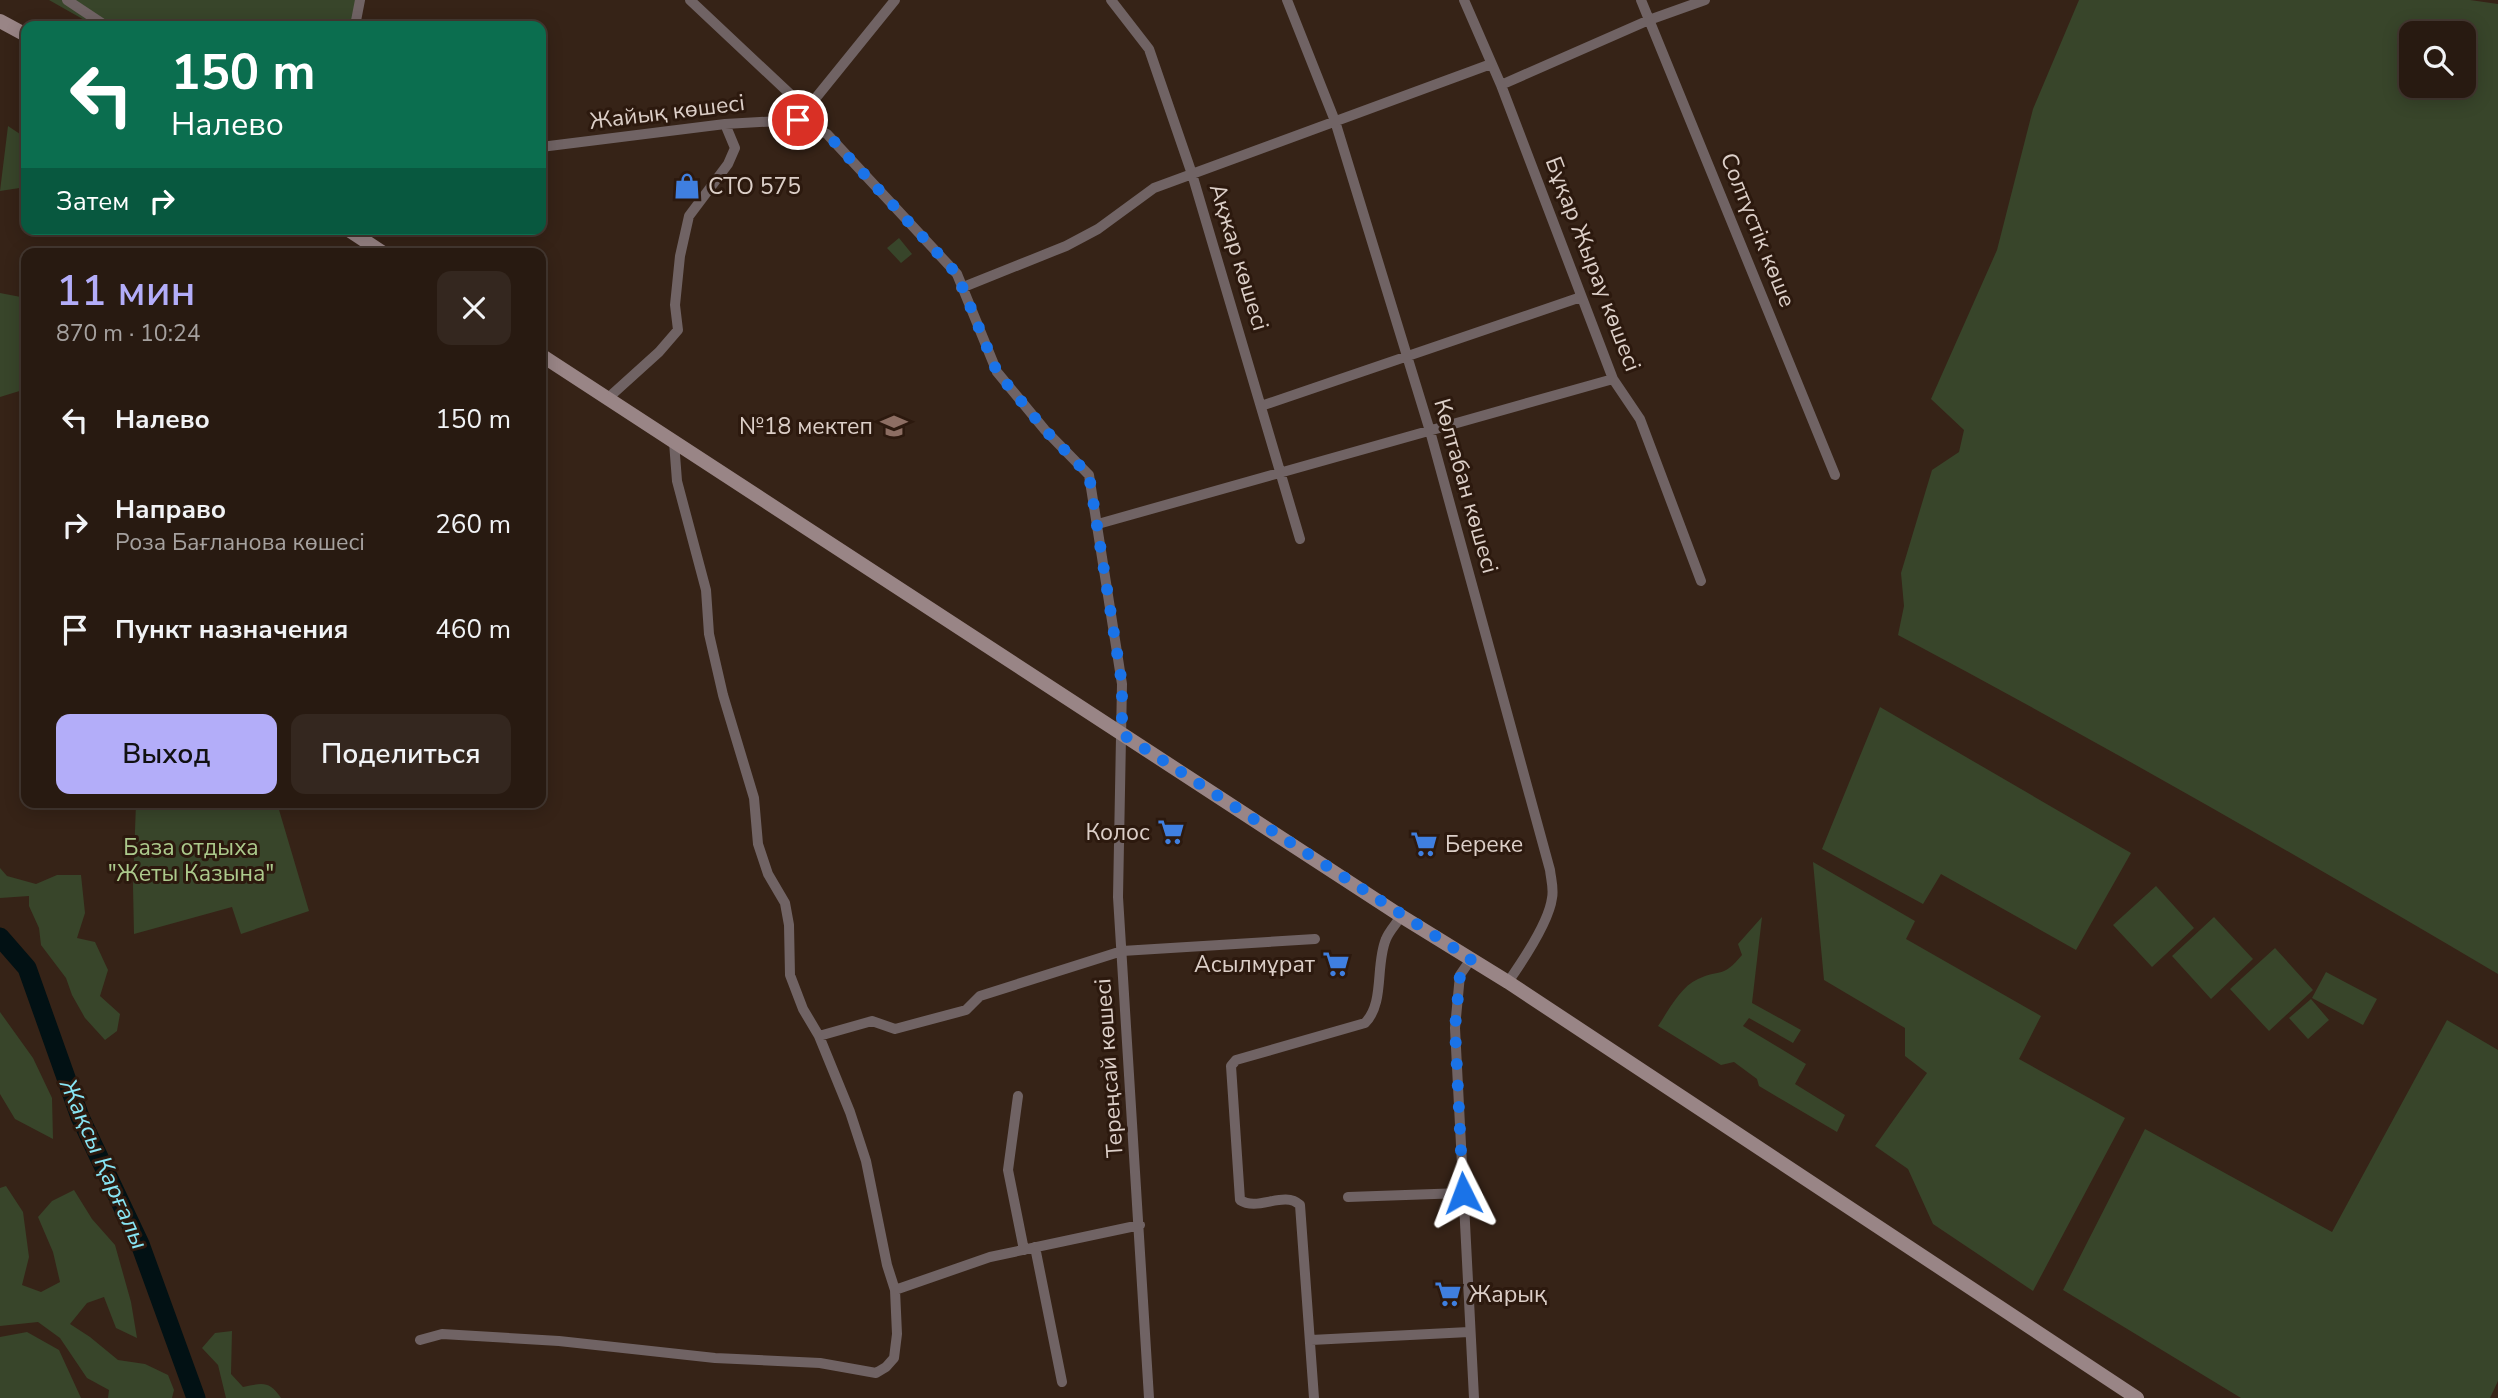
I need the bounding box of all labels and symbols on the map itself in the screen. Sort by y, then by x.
street label: Жайық көшесі [588,87,746,137]
pin [768,90,828,150]
street label: Солтүстік көше [1713,148,1803,312]
street label: Бұқар Жырау көшесі [1538,152,1648,376]
shop icon: СТО 575 [672,171,702,201]
place label: СТО 575 [708,171,801,202]
street label: Ақжар көшесі [1202,180,1276,334]
street label: Көлтабан көшесі [1426,395,1506,577]
place label: №18 мектеп [739,411,873,442]
school or university icon: №18 мектеп [879,411,909,441]
place label: Колос [1086,817,1150,848]
supermarket icon: Колос [1156,817,1186,847]
supermarket icon: Береке [1409,829,1439,859]
place label: Береке [1445,829,1523,860]
park label: База отдыха "Жеты Казына" [108,832,274,889]
place label: Асылмұрат [1194,949,1316,980]
supermarket icon: Асылмұрат [1321,949,1351,979]
street label: Тереңсай көшесі [1087,977,1131,1159]
water label: Жақсы Қарғалы [52,1073,156,1254]
position arrow [1426,1156,1500,1230]
supermarket icon: Жарық [1433,1279,1463,1309]
place label: Жарық [1469,1279,1547,1310]

